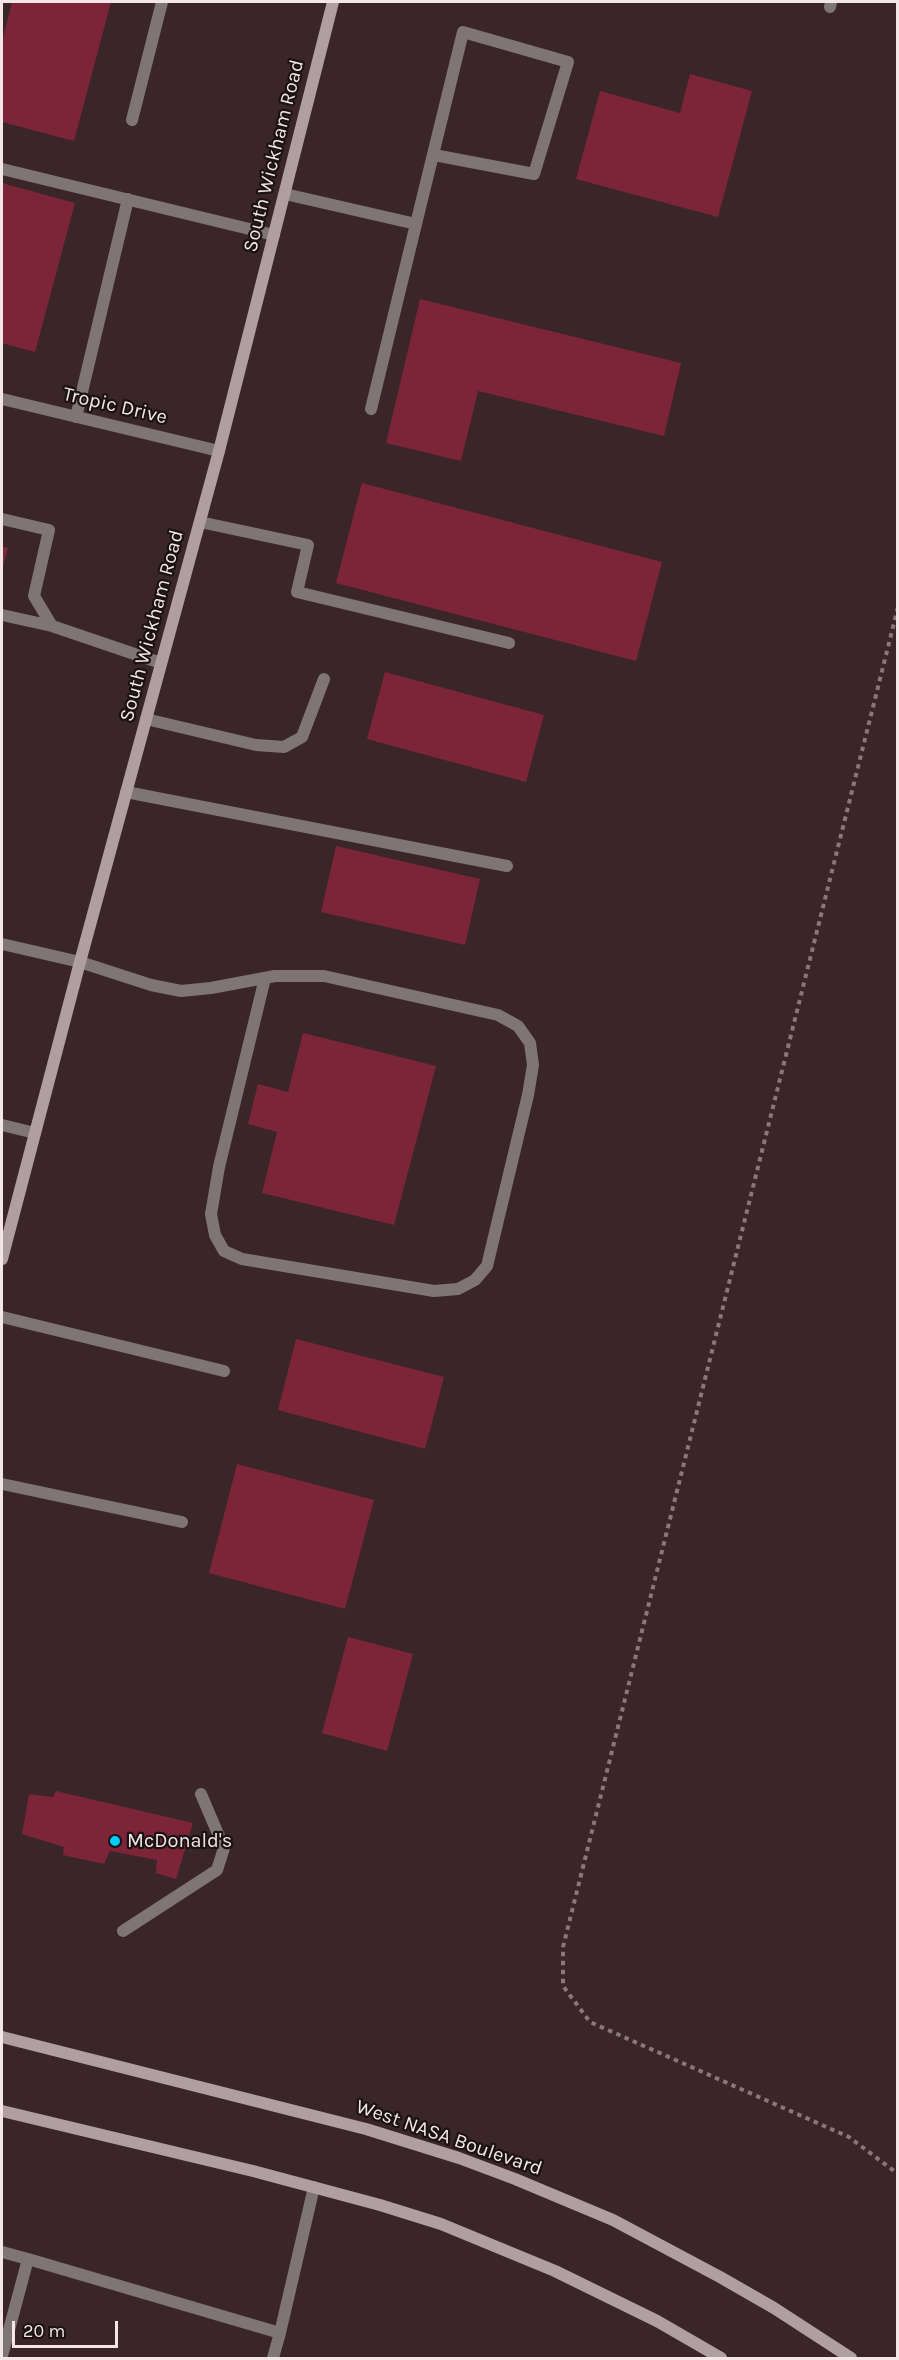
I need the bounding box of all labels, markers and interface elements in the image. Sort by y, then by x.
street label: South Wickham Road [238,57,310,255]
street label: Tropic Drive [61,382,169,430]
street label: South Wickham Road [115,528,189,724]
place label: McDonald's [127,1829,232,1853]
marker: McDonald's [108,1834,122,1848]
street label: West NASA Boulevard [353,2095,545,2181]
scale bar [15,2309,122,2347]
text: 20 m [23,2320,65,2342]

